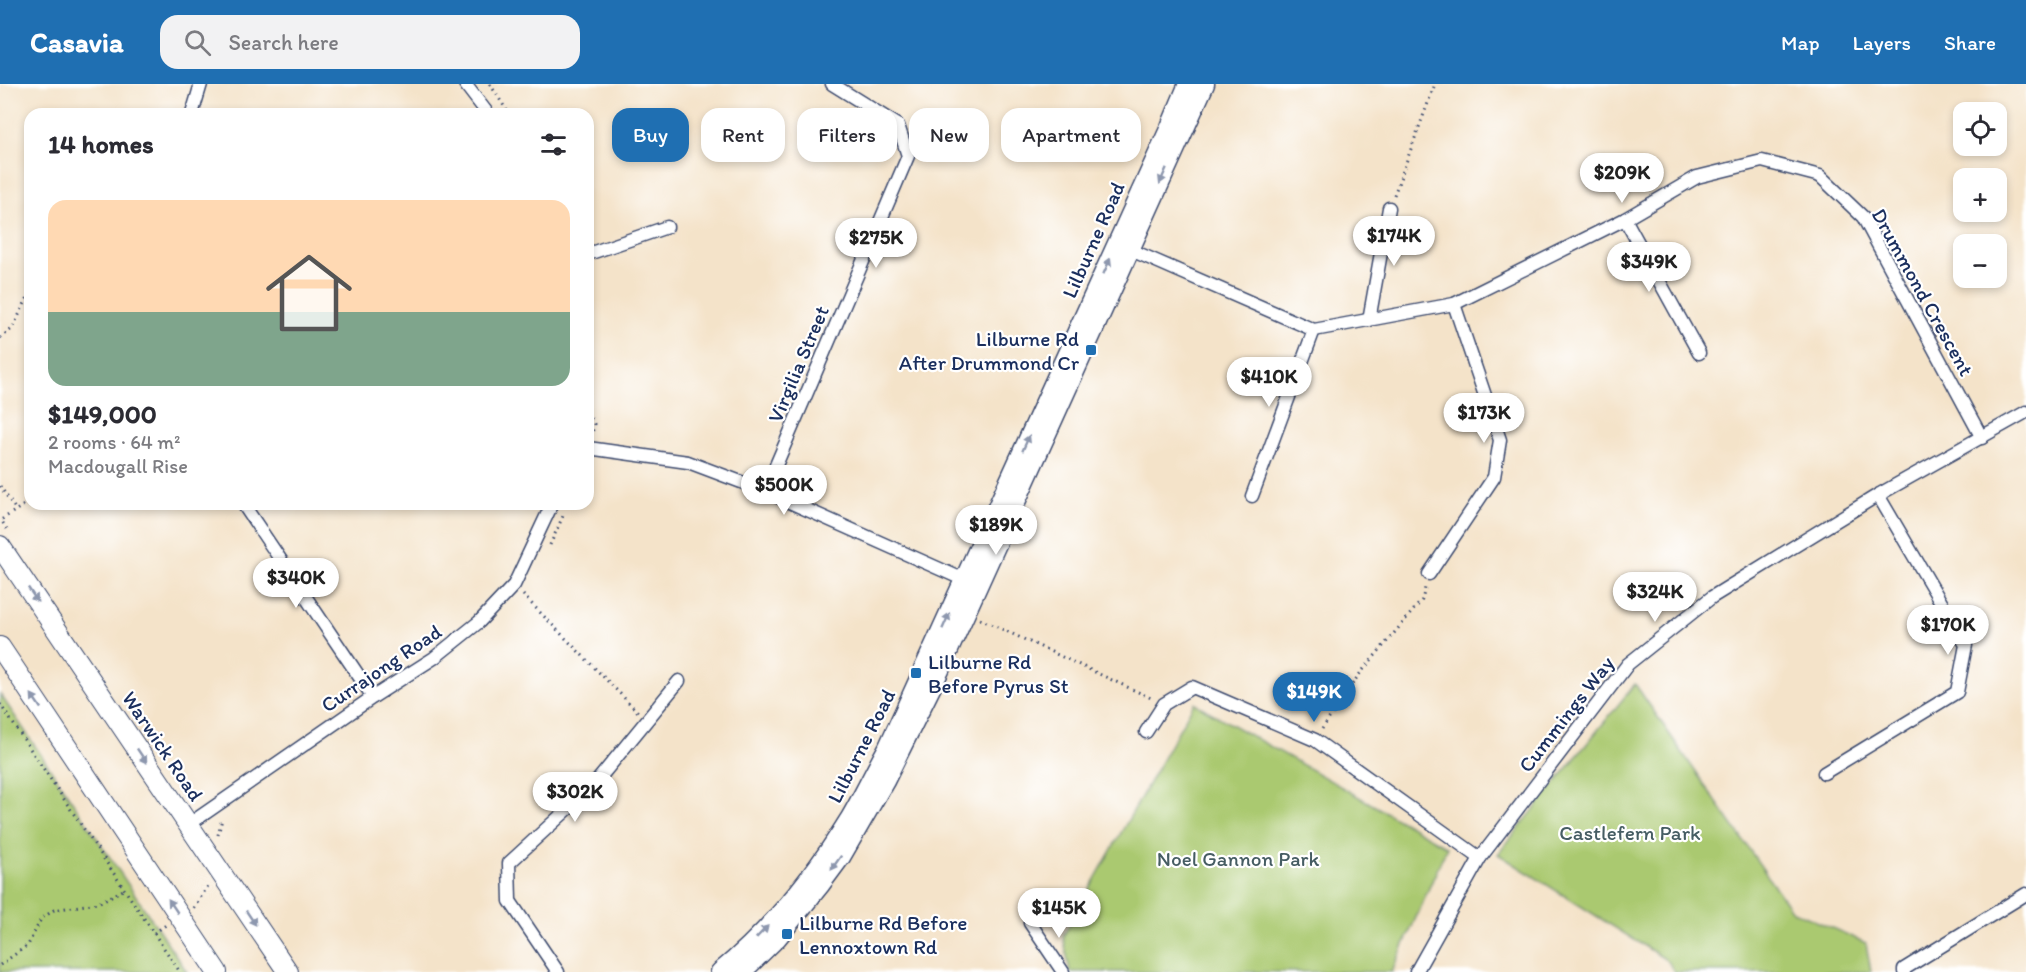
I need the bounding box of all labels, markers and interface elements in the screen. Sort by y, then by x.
search box [160,15,580,69]
text: Casavia [30,25,124,59]
icon: search [181,26,214,59]
text: Search here [229,29,339,56]
text: Map [1781,30,1820,55]
text: Layers [1853,30,1911,55]
text: Share [1944,30,1996,55]
map controls [1953,102,2007,288]
button: locate [1953,102,2007,156]
chip: Buy [612,108,689,162]
chip: Rent [701,108,785,162]
chip: Filters [797,108,897,162]
chip: New [909,108,989,162]
chip: Apartment [1001,108,1141,162]
text: 14 homes [48,128,154,160]
icon: filters [537,128,570,161]
pin: $209K [1580,153,1664,204]
text: $209K [1594,160,1650,184]
one-way arrow [1159,167,1168,184]
button: + [1953,168,2007,222]
street label: Lilburne Road [1056,178,1130,302]
street label: Drummond Crescent [1867,204,1979,380]
pin: $174K [1352,216,1436,267]
pin: $275K [834,218,918,269]
text: $174K [1367,223,1421,247]
text: $275K [849,225,903,249]
button: − [1953,234,2007,288]
icon: home [255,239,363,347]
pin: $349K [1607,242,1691,293]
text: $349K [1621,249,1677,273]
one-way arrow [1102,257,1111,274]
street label: Virgilia Street [762,302,834,426]
place label: Lilburne Rd After Drummond Cr [899,326,1080,375]
marker: Lilburne Rd After Drummond Cr [1084,343,1098,357]
pin: $410K [1227,357,1311,408]
text: $410K [1241,364,1297,388]
pin: $173K [1442,393,1526,444]
text: $149,000 [48,398,157,430]
text: $173K [1457,400,1511,424]
text: 2 rooms · 64 m² [48,430,180,454]
one-way arrow [1022,435,1031,452]
text: Macdougall Rise [48,454,188,478]
pin: $500K [742,465,826,516]
text: $500K [755,472,813,496]
pin: $189K [954,505,1038,556]
text: $189K [969,512,1023,536]
pin: $340K [254,558,338,609]
text: $340K [267,565,325,589]
pin: $324K [1613,572,1697,623]
text: $324K [1627,579,1683,603]
one-way arrow [27,586,39,602]
pin: $170K [1906,605,1990,656]
text: $170K [1921,612,1975,636]
one-way arrow [942,613,951,630]
street label: Currajong Road [316,618,446,717]
place label: Lilburne Rd Before Pyrus St [928,649,1069,698]
street label: Cummings Way [1513,651,1619,777]
marker: Lilburne Rd Before Pyrus St [909,666,923,680]
pin: $149K [1272,672,1356,723]
text: $149K [1287,679,1341,703]
street label: Lilburne Road [822,685,900,807]
street label: Warwick Road [117,686,209,806]
one-way arrow [30,693,42,709]
one-way arrow [136,748,147,765]
pin: $302K [533,772,617,823]
text: $302K [547,779,603,803]
park label: Castlefern Park [1559,820,1701,845]
park label: Noel Gannon Park [1157,846,1319,871]
one-way arrow [830,855,842,871]
pin: $145K [1017,888,1101,939]
text: $145K [1032,895,1086,919]
one-way arrow [168,898,179,914]
one-way arrow [245,909,257,925]
place label: Lilburne Rd Before Lennoxtown Rd [799,910,967,959]
one-way arrow [755,925,769,939]
marker: Lilburne Rd Before Lennoxtown Rd [780,927,794,941]

